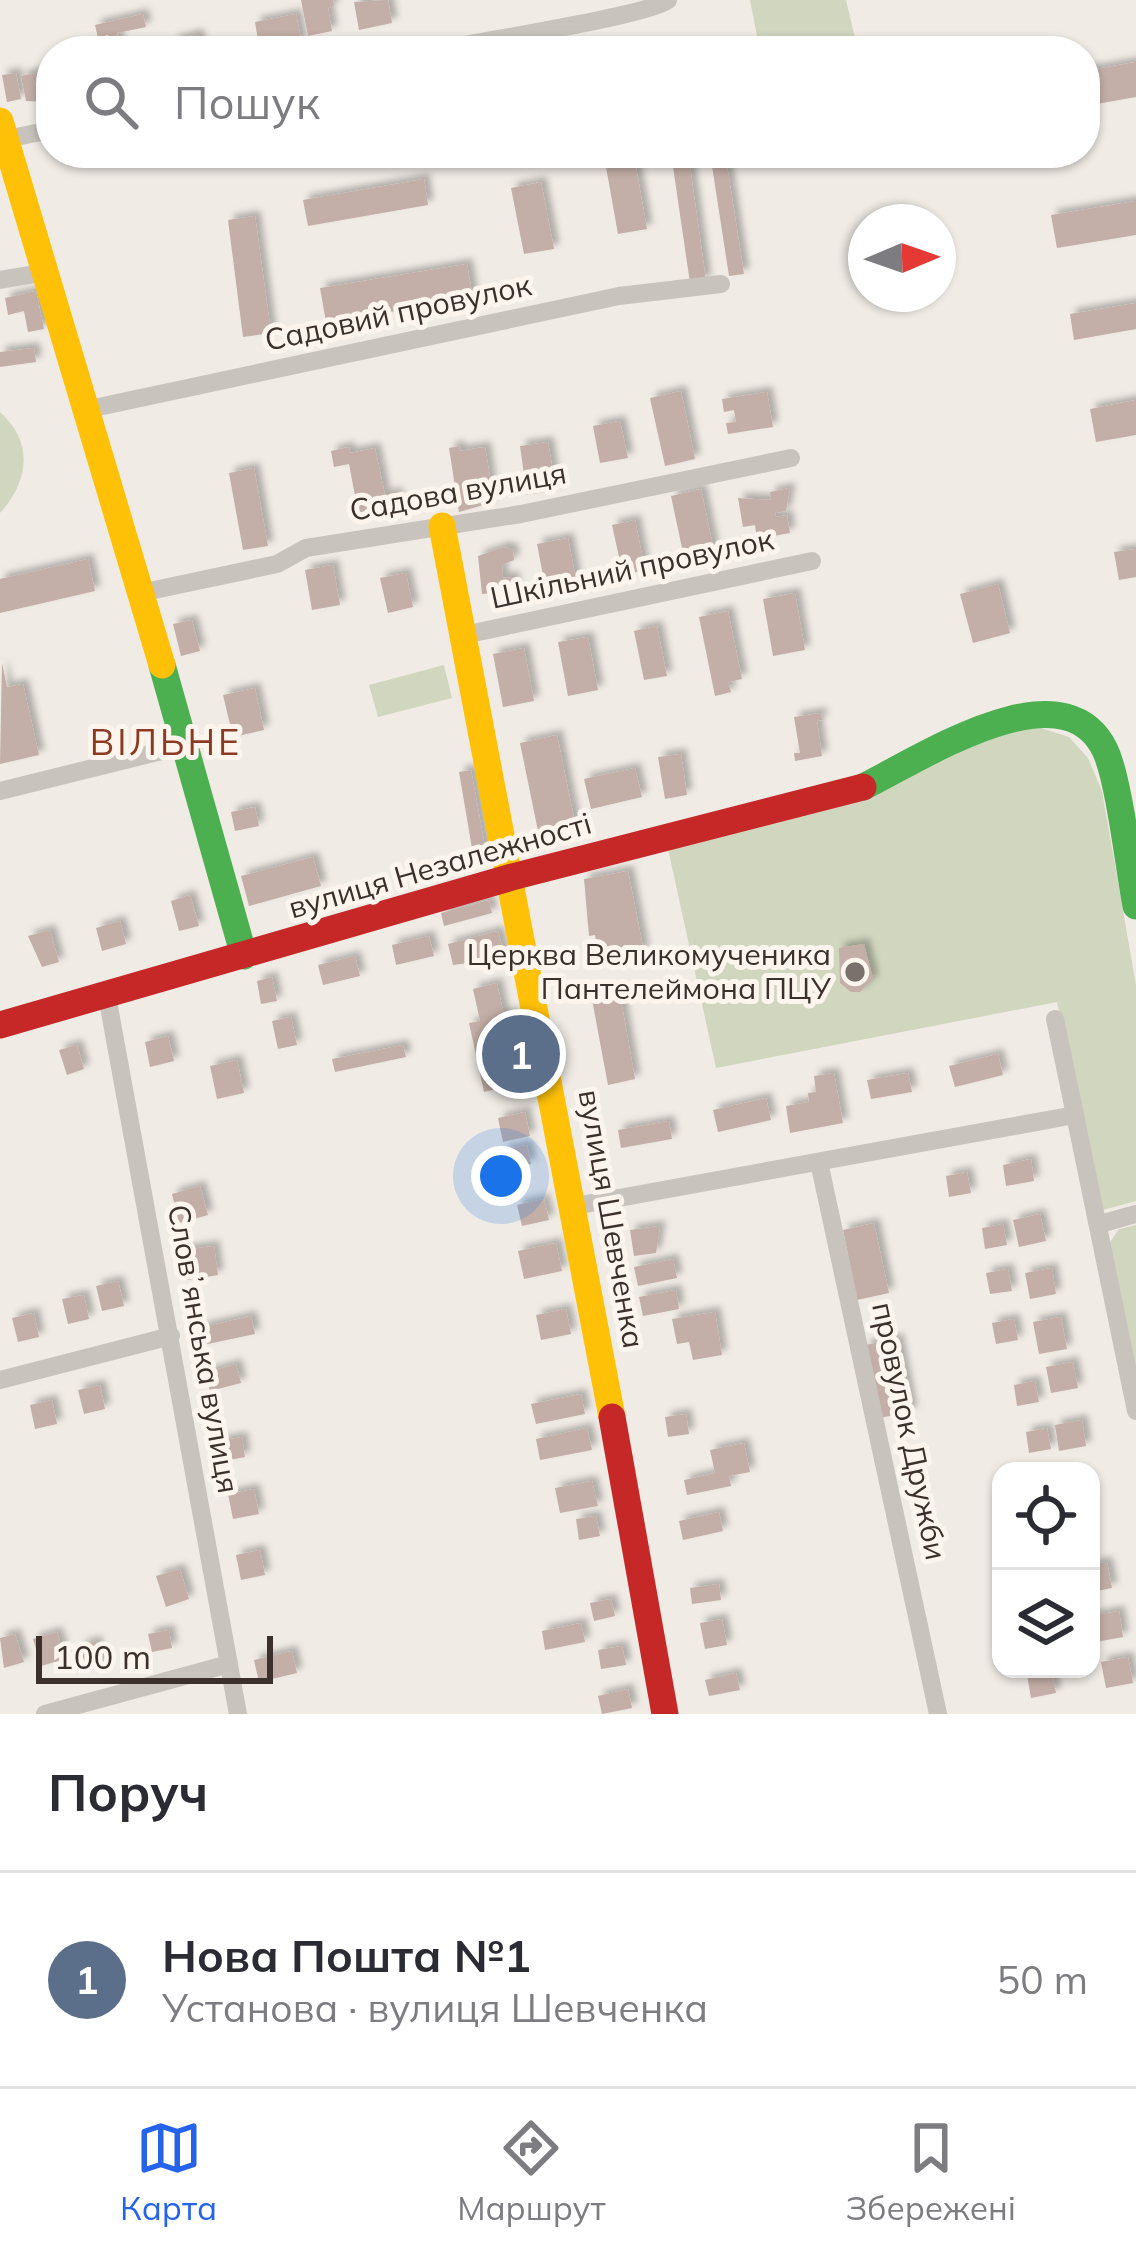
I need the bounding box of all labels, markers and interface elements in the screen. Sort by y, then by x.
search box [36,36,1100,168]
icon: search [78,69,144,135]
text: Пошук [174,74,320,130]
north arrow [848,204,956,312]
street label: Садовий провулок [261,265,535,359]
street label: Садова вулиця [346,453,569,529]
street label: Шкільний провулок [487,519,778,617]
district label: ВІЛЬНЕ [90,719,242,764]
street label: вулиця Незалежності [284,804,596,926]
place label: Церква Великомученика Пантелеймона ПЦУ [467,935,831,1007]
marker: Церква Великомученика Пантелеймона ПЦУ [842,959,868,985]
pin: 1 [482,1009,560,1099]
street label: вулиця Шевченка [571,1087,653,1351]
your location [471,1146,531,1206]
street label: Словʼянська вулиця [160,1201,248,1496]
street label: провулок Дружби [864,1298,956,1563]
map controls [992,1462,1100,1678]
button: locate [992,1462,1100,1570]
button: layers [992,1570,1100,1678]
scale bar [36,1630,273,1683]
text: 100 m [54,1636,151,1677]
text: Поруч [48,1760,208,1824]
text: Нова Пошта №1 [162,1927,531,1983]
text: 1 [75,1955,99,2004]
text: 50 m [997,1955,1088,2004]
text: Установа · вулиця Шевченка [162,1983,708,2032]
tab: Карта [120,2115,217,2228]
tab: Маршрут [457,2115,606,2228]
tab: Збережені [846,2115,1016,2228]

